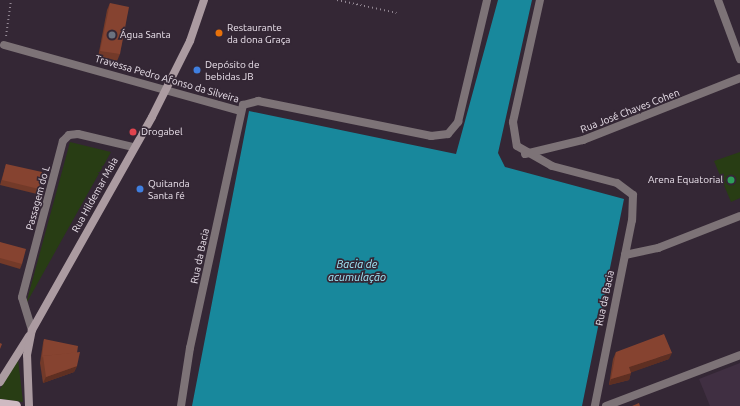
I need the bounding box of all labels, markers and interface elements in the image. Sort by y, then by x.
place label: Restaurante da dona Graça [227,21,290,44]
marker: Restaurante da dona Graça [214,28,224,38]
place label: Água Santa [120,29,171,41]
marker: Água Santa [107,30,117,40]
street label: Travessa Pedro Afonso da Silveira [94,53,240,105]
place label: Depósito de bebidas JB [205,58,259,82]
marker: Depósito de bebidas JB [192,65,202,75]
street label: Rua José Chaves Cohen [579,87,681,135]
place label: Drogabel [141,126,183,138]
marker: Drogabel [128,127,138,137]
street label: Rua Hildemar Maia [69,155,121,235]
street label: Passagem do L [24,165,52,231]
place label: Arena Equatorial [648,174,723,186]
marker: Arena Equatorial [726,175,736,185]
place label: Quitanda Santa fé [148,177,190,200]
marker: Quitanda Santa fé [135,184,145,194]
street label: Rua da Bacia [188,227,212,285]
water label: Bacia de acumulação [328,258,386,284]
street label: Rua da Bacia [593,269,617,327]

